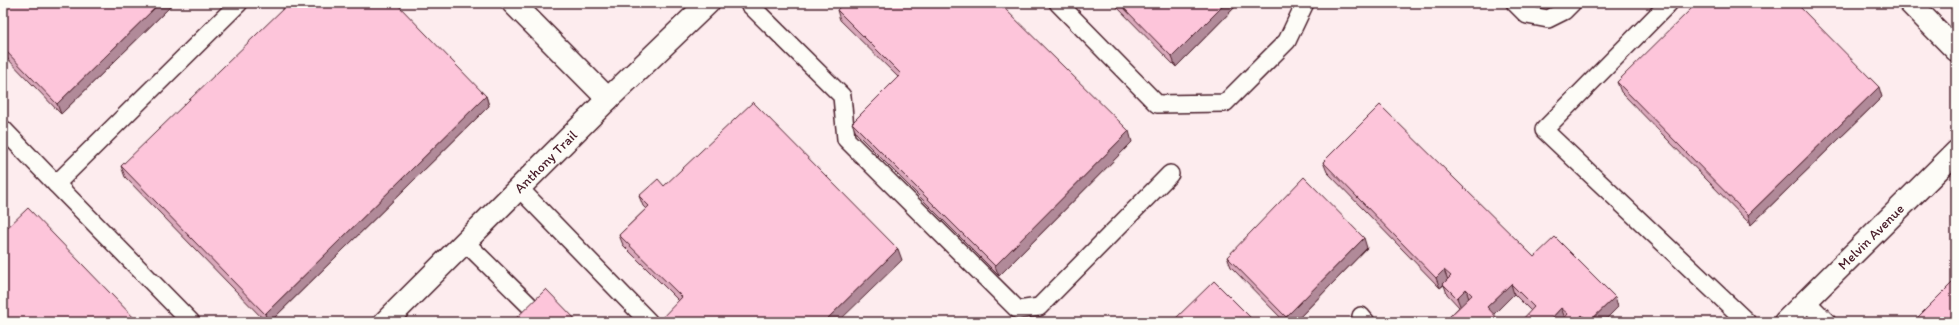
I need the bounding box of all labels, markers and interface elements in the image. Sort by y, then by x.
street label: Anthony Trail [510,126,581,197]
street label: Melvin Avenue [1834,200,1908,273]

